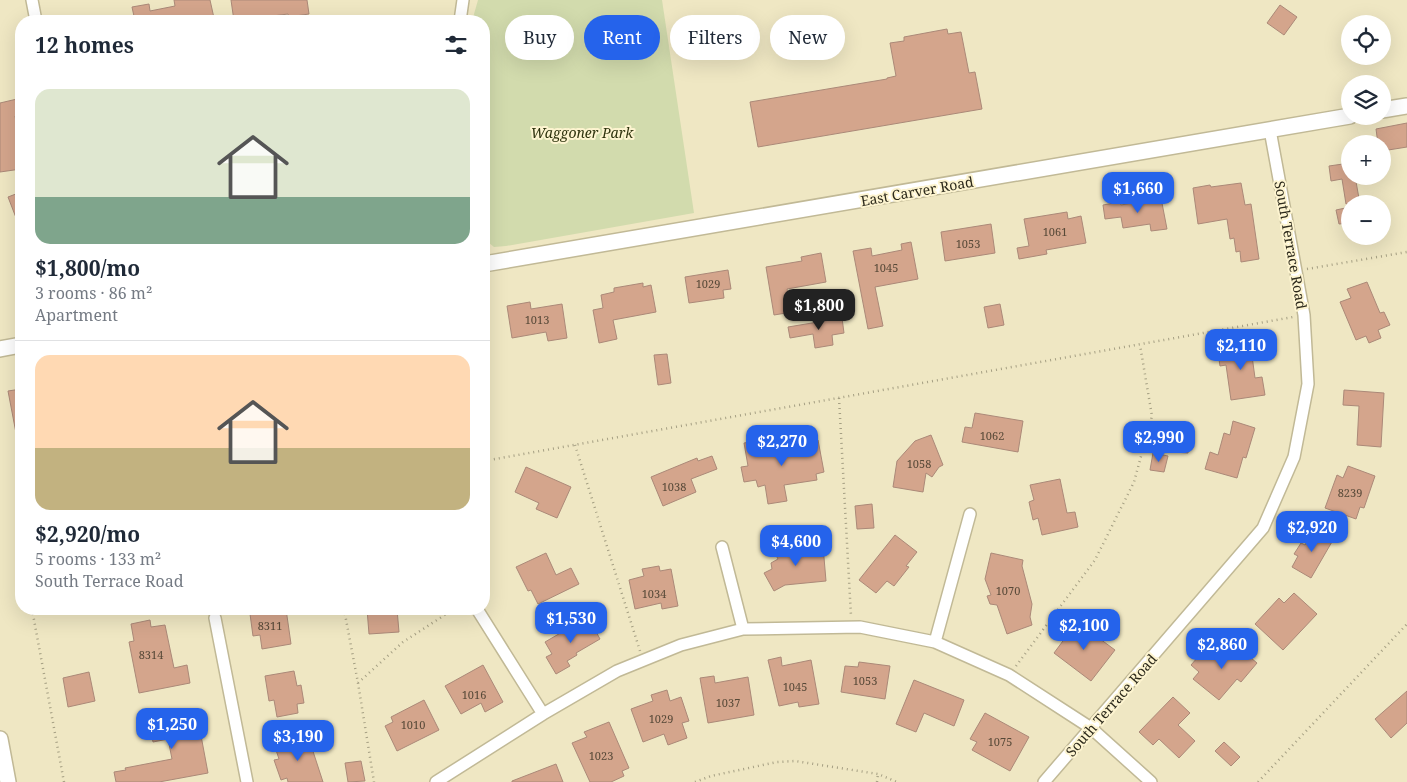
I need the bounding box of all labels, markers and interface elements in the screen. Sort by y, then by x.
chip: Buy [505,15,574,60]
chip: Rent [584,15,660,60]
chip: Filters [670,15,760,60]
chip: New [770,15,845,60]
map controls [1341,15,1391,245]
button: locate [1341,15,1391,65]
text: 12 homes [35,31,134,59]
icon: filters [442,31,470,59]
button: layers [1341,75,1391,125]
icon: home [208,122,298,212]
park label: Waggoner Park [531,123,634,142]
button: + [1341,135,1391,185]
street label: East Carver Road [859,172,975,210]
pin: $1,660 [1097,172,1179,214]
text: $1,660 [1113,177,1163,199]
street label: South Terrace Road [1270,179,1312,311]
button: − [1341,195,1391,245]
house number: 1061 [1043,224,1067,239]
house number: 1053 [956,236,980,251]
text: $1,800/mo [35,254,140,282]
house number: 1045 [874,260,898,275]
house number: 1029 [696,276,720,291]
text: 3 rooms · 86 m² [35,282,152,304]
pin: $1,800 [778,288,860,331]
text: $1,800 [794,294,844,316]
text: Apartment [35,304,118,326]
house number: 1013 [525,312,549,327]
pin: $2,110 [1200,328,1282,371]
text: $2,110 [1216,334,1266,356]
icon: home [208,387,298,477]
pin: $2,990 [1118,420,1200,463]
pin: $2,270 [741,424,823,467]
text: $2,990 [1134,426,1184,448]
house number: 1062 [980,428,1004,443]
text: $2,270 [757,430,807,452]
house number: 1058 [907,456,931,471]
house number: 1038 [662,479,686,494]
house number: 8239 [1338,485,1362,500]
pin: $2,920 [1271,510,1353,553]
text: $2,920 [1287,516,1337,538]
text: $2,920/mo [35,520,140,548]
pin: $4,600 [755,524,837,567]
text: $4,600 [771,530,821,552]
text: 5 rooms · 133 m² [35,548,161,570]
text: South Terrace Road [35,570,184,592]
house number: 1070 [996,583,1020,598]
house number: 1034 [642,586,666,601]
pin: $1,530 [530,602,612,644]
text: $1,530 [546,607,596,629]
pin: $2,100 [1043,608,1125,651]
text: $2,100 [1059,614,1109,636]
house number: 8311 [258,618,282,633]
pin: $2,860 [1181,628,1263,670]
text: $2,860 [1197,633,1247,655]
house number: 8314 [139,647,163,662]
street label: South Terrace Road [1061,649,1161,760]
house number: 1053 [853,673,877,688]
house number: 1045 [783,679,807,694]
house number: 1016 [462,687,486,702]
house number: 1037 [716,695,740,710]
pin: $1,250 [131,708,213,750]
house number: 1029 [649,711,673,726]
text: $1,250 [147,713,197,735]
house number: 1010 [401,717,425,732]
pin: $3,190 [257,720,339,762]
text: $3,190 [273,725,323,747]
house number: 1075 [988,734,1012,749]
house number: 1023 [589,748,613,763]

